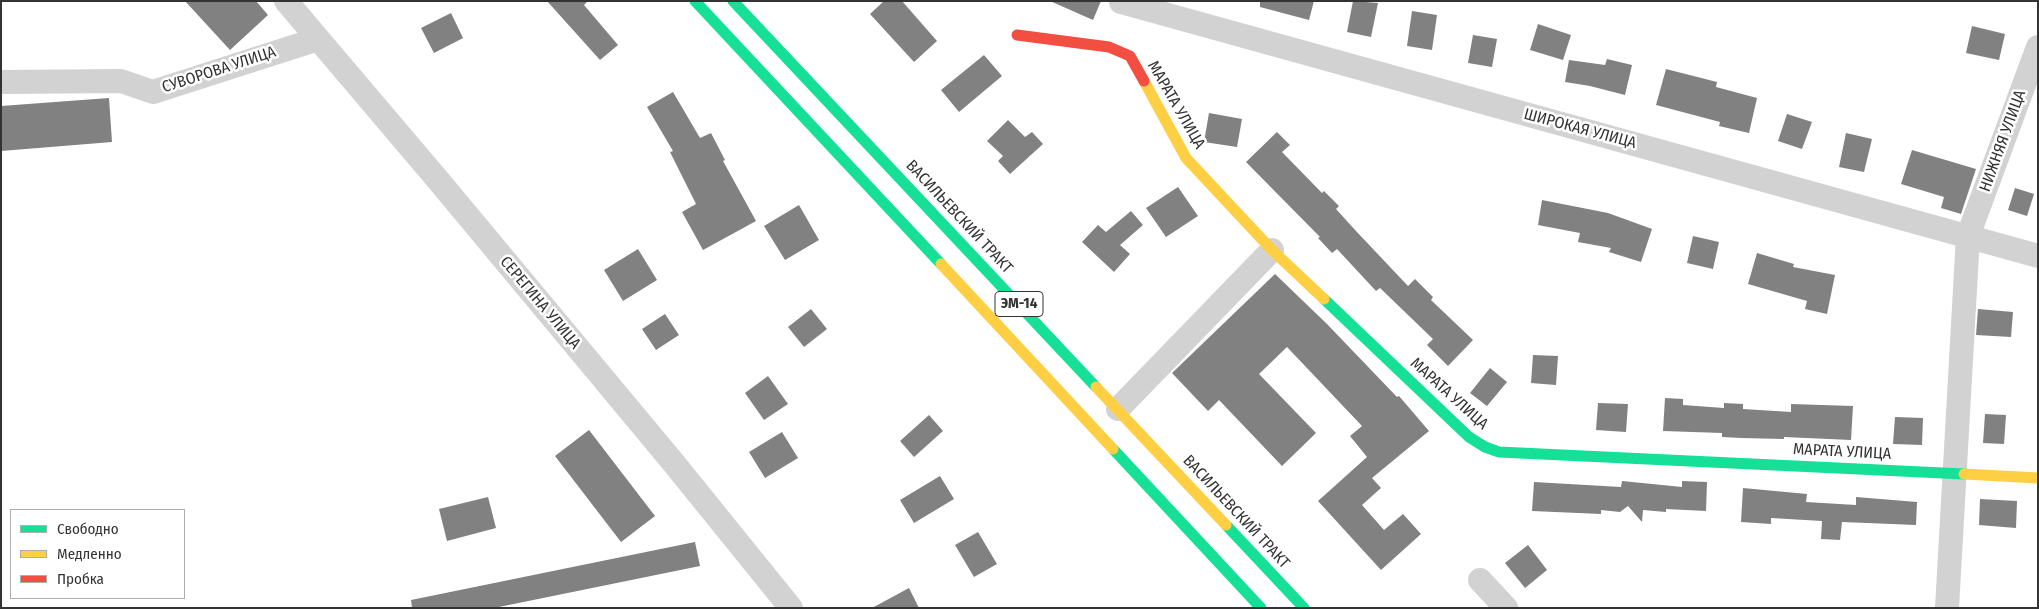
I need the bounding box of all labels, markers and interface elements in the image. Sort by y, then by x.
street label: СУВОРОВА УЛИЦА [160,43,278,97]
street label: МАРАТА УЛИЦА [1143,58,1209,152]
street label: НИЖНЯЯ УЛИЦА [1976,87,2030,195]
street label: ШИРОКАЯ УЛИЦА [1522,105,1638,153]
street label: ВАСИЛЬЕВСКИЙ ТРАКТ [902,156,1016,278]
street label: СЕРЕГИНА УЛИЦА [496,253,584,353]
road number: ЭМ-14 [995,292,1043,316]
street label: МАРАТА УЛИЦА [1406,354,1492,434]
street label: МАРАТА УЛИЦА [1792,440,1892,464]
street label: ВАСИЛЬЕВСКИЙ ТРАКТ [1179,451,1293,573]
legend [10,509,185,599]
text: Свободно [57,520,119,538]
text: Медленно [57,545,122,563]
text: Пробка [57,570,104,588]

